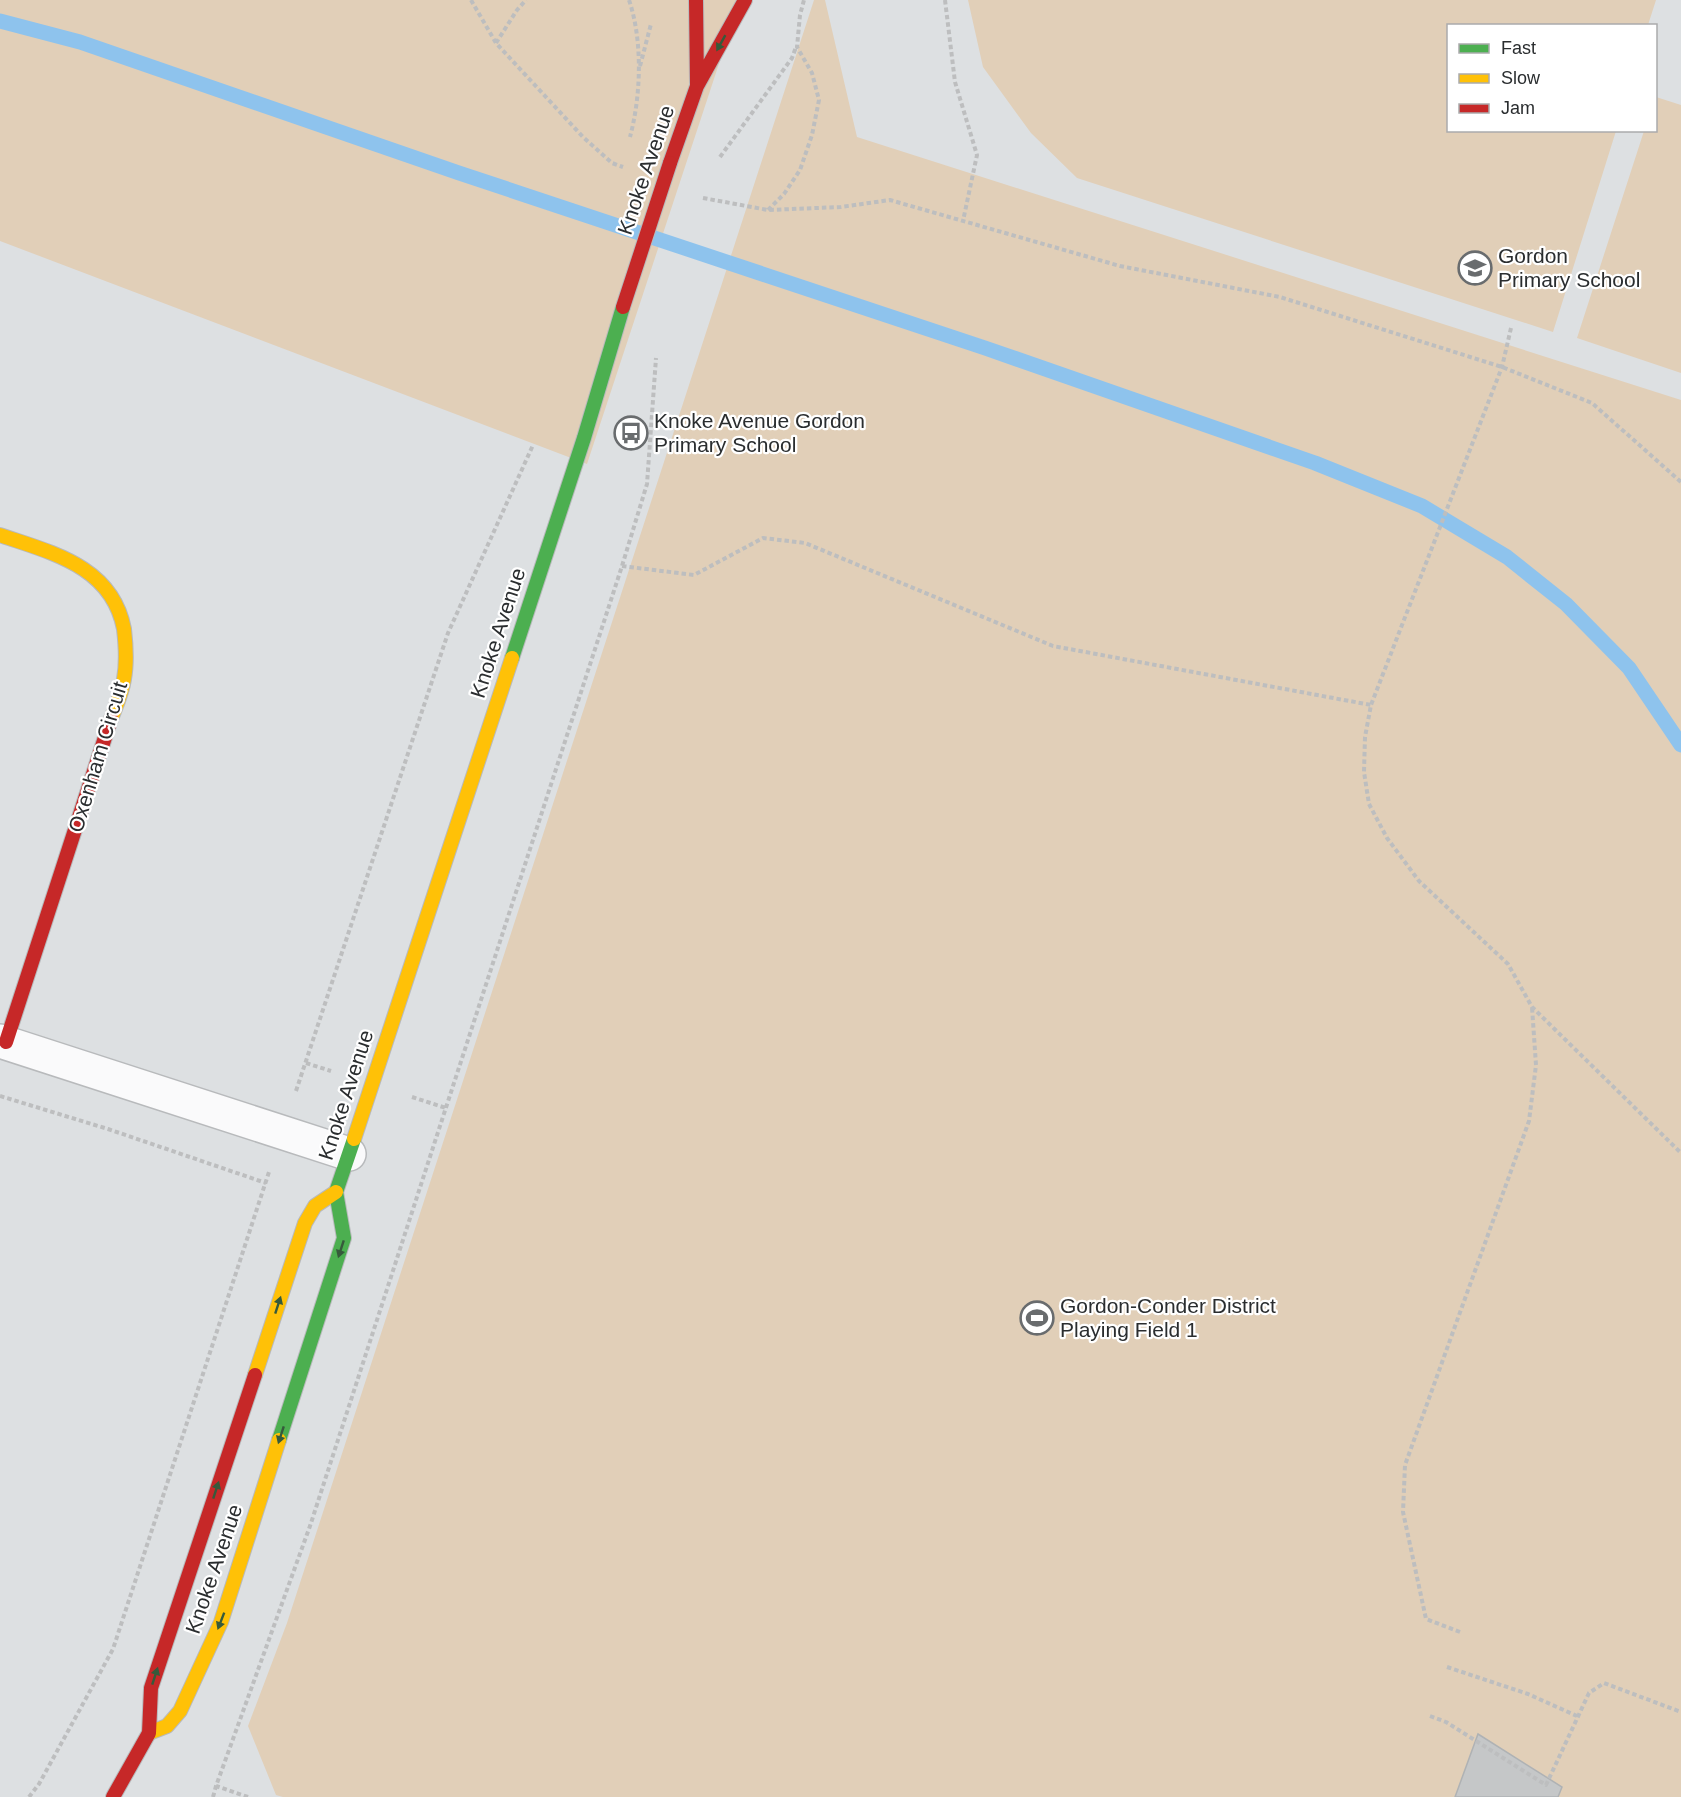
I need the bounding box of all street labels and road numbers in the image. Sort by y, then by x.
street label: Knoke Avenue [613,102,678,237]
street label: Knoke Avenue [466,565,529,701]
street label: Oxenham Circuit [64,679,131,835]
street label: Knoke Avenue [314,1027,377,1163]
street label: Knoke Avenue [181,1501,246,1636]

